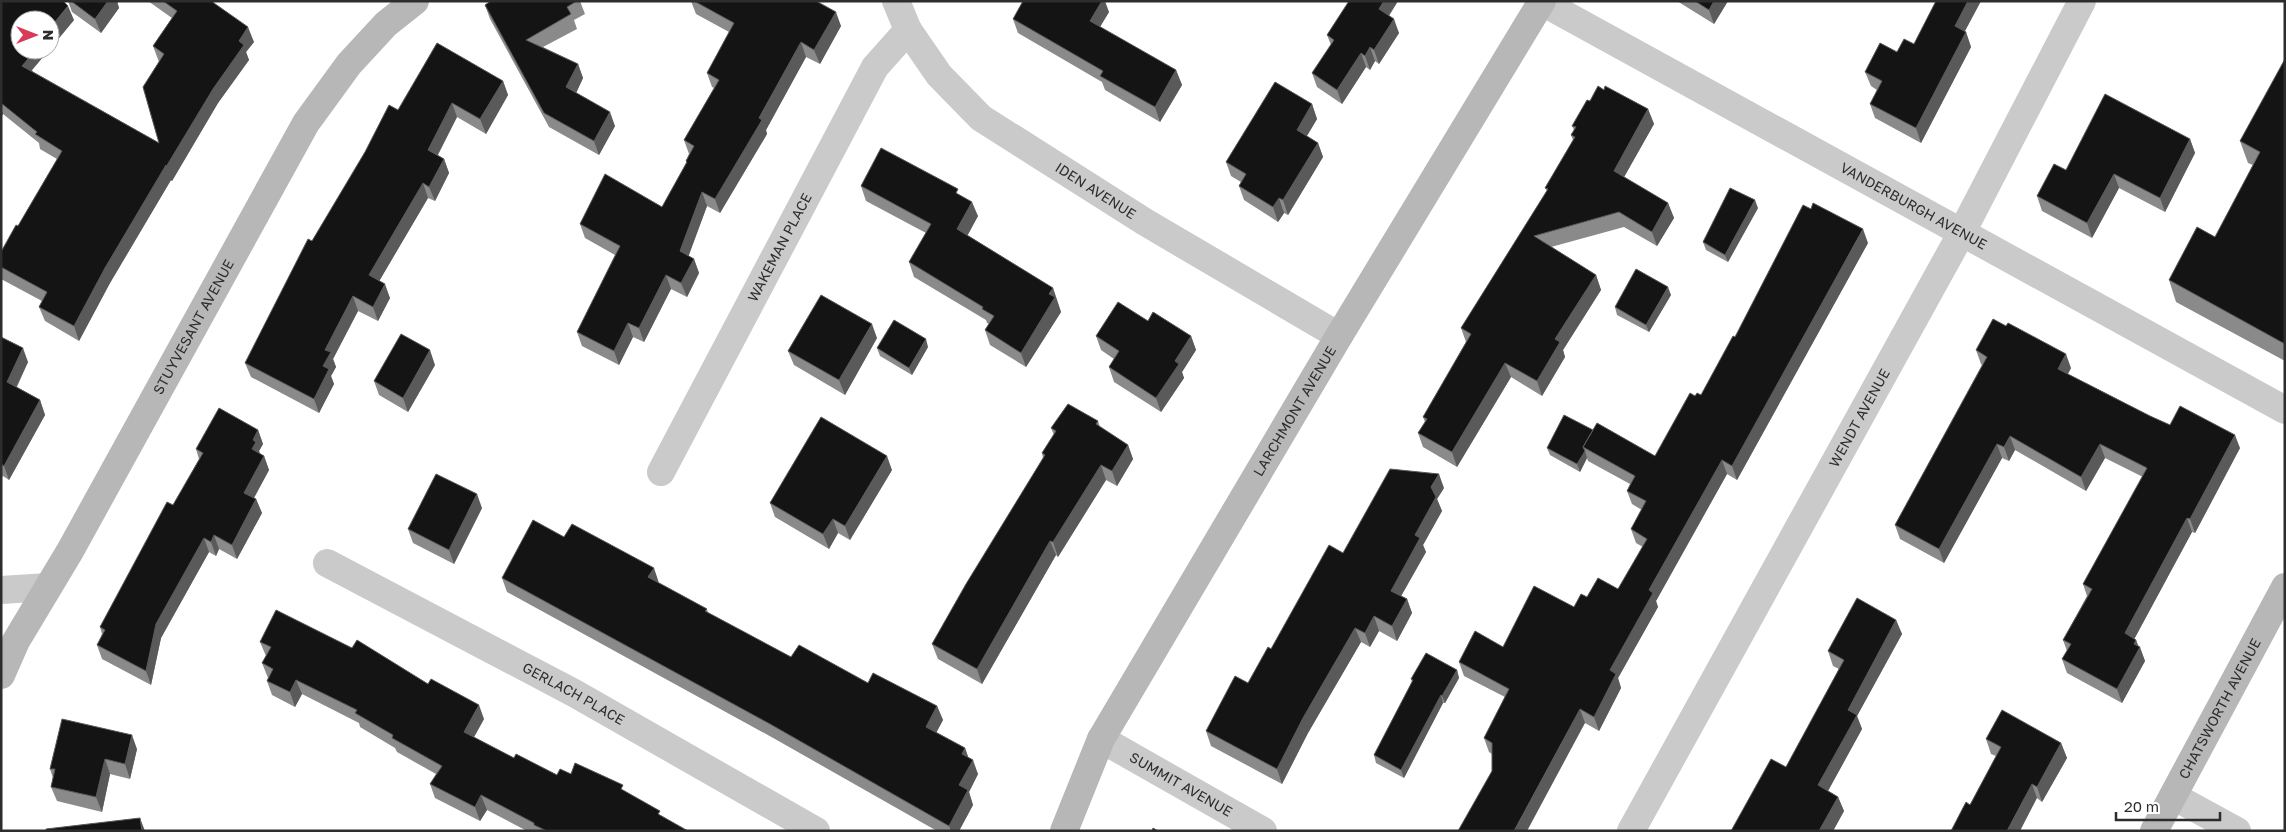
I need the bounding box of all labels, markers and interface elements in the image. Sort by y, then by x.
north arrow [10,10,60,60]
text: N [40,30,57,40]
street label: IDEN AVENUE [1052,158,1140,222]
street label: VANDERBURGH AVENUE [1838,159,1990,253]
street label: WAKEMAN PLACE [744,190,815,304]
street label: STUYVESANT AVENUE [149,256,237,397]
street label: LARCHMONT AVENUE [1249,343,1339,479]
street label: WENDT AVENUE [1825,365,1893,470]
street label: CHATSWORTH AVENUE [2175,635,2264,782]
street label: GERLACH PLACE [520,658,628,728]
street label: SUMMIT AVENUE [1127,748,1236,820]
scale bar [2116,790,2220,822]
text: 20 m [2124,797,2159,815]

